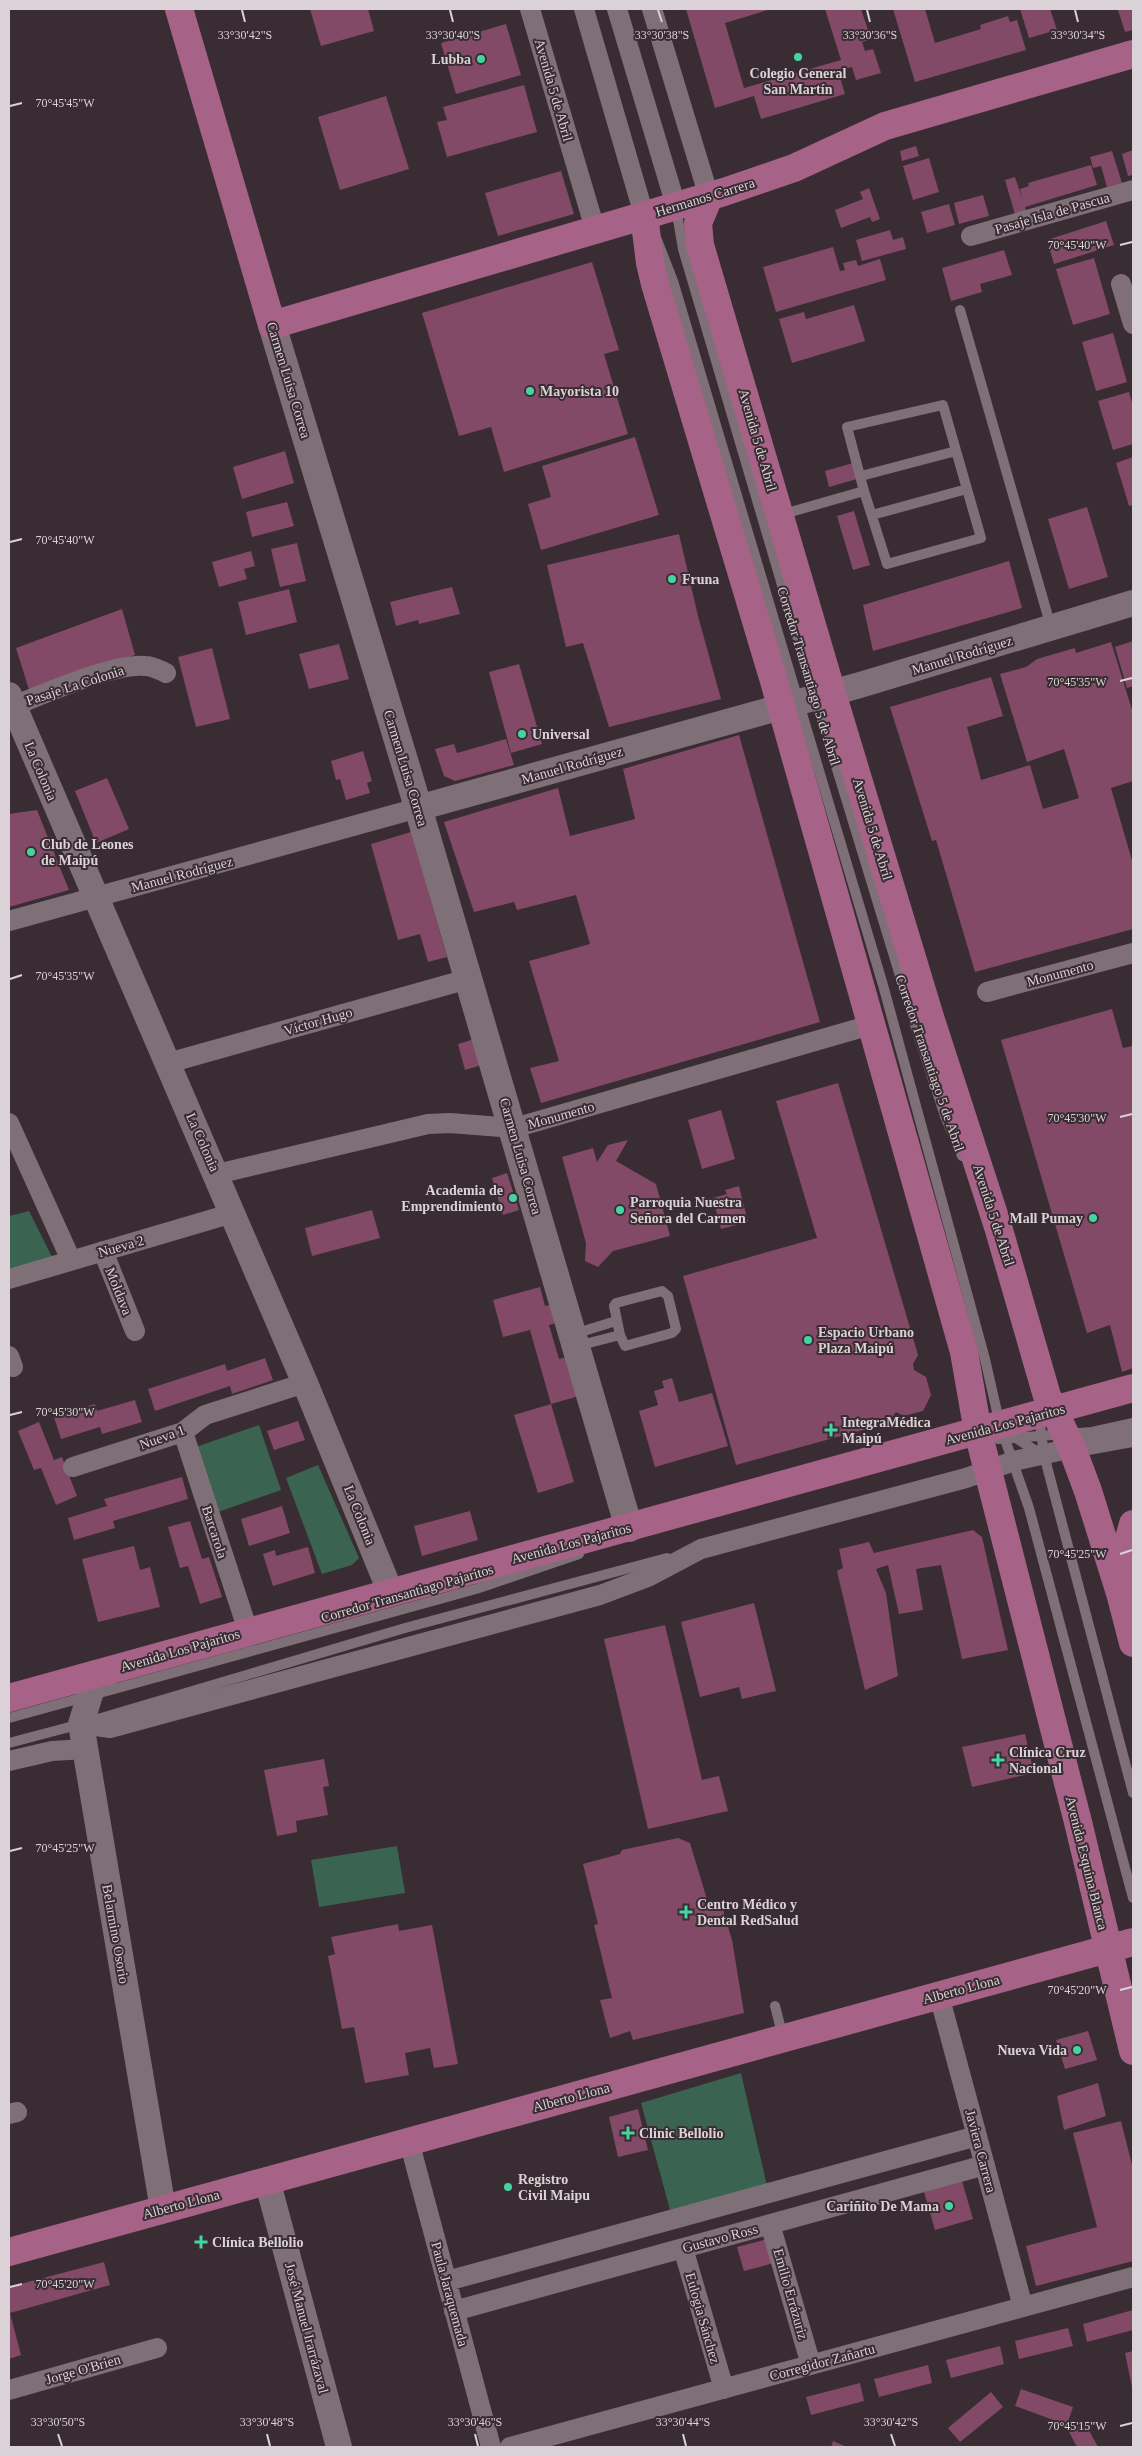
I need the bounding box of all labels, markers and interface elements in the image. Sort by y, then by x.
text: 33°30'42"S [218,28,272,42]
text: 33°30'40"S [426,28,480,42]
text: 33°30'38"S [635,28,689,42]
text: 33°30'36"S [843,28,897,42]
text: 33°30'34"S [1051,28,1105,42]
street label: Avenida 5 de Abril [532,37,575,143]
marker: Colegio General San Martín [792,51,804,63]
place label: Lubba [431,52,471,67]
marker: Lubba [475,53,487,65]
place label: Colegio General San Martín [750,66,847,97]
text: 70°45'45"W [35,96,95,110]
street label: Hermanos Carrera [654,175,757,220]
street label: Pasaje Isla de Pascua [993,190,1112,237]
text: 70°45'40"W [1047,238,1107,252]
street label: Carmen Luisa Correa [264,320,314,441]
place label: Mayorista 10 [540,384,619,399]
marker: Mayorista 10 [524,385,536,397]
street label: Avenida 5 de Abril [736,387,779,493]
text: 70°45'40"W [35,533,95,547]
place label: Fruna [682,572,719,587]
marker: Fruna [666,573,678,585]
street label: Corredor Transantiago 5 de Abril [774,585,843,767]
street label: Manuel Rodríguez [910,633,1014,678]
street label: Pasaje La Colonia [24,662,127,708]
text: 70°45'35"W [1047,675,1107,689]
street label: Carmen Luisa Correa [381,708,431,829]
place label: Universal [532,727,590,742]
marker: Universal [516,728,528,740]
street label: La Colonia [21,739,60,804]
street label: Manuel Rodríguez [520,744,624,787]
street label: Avenida 5 de Abril [850,776,895,882]
place label: Club de Leones de Maipú [41,837,134,868]
marker: Club de Leones de Maipú [25,846,37,858]
street label: Manuel Rodríguez [130,854,235,895]
street label: Monumento [1025,957,1095,990]
text: 70°45'35"W [35,969,95,983]
street label: Corredor Transantiago 5 de Abril [892,973,967,1154]
street label: Víctor Hugo [282,1005,354,1038]
street label: Carmen Luisa Correa [497,1096,545,1217]
street label: Monumento [526,1099,596,1132]
street label: La Colonia [183,1111,222,1175]
text: 70°45'30"W [1047,1111,1107,1125]
street label: Avenida 5 de Abril [970,1162,1017,1268]
place label: Academia de Emprendimiento [401,1183,503,1214]
marker: Academia de Emprendimiento [507,1192,519,1204]
place label: Parroquia Nuestra Señora del Carmen [630,1195,746,1226]
marker: Parroquia Nuestra Señora del Carmen [614,1204,626,1216]
place label: Mall Pumay [1010,1211,1083,1226]
marker: Mall Pumay [1087,1212,1099,1224]
street label: Nueva 2 [96,1233,146,1260]
street label: Moldava [102,1265,135,1318]
place label: Espacio Urbano Plaza Maipú [818,1325,914,1356]
marker: Espacio Urbano Plaza Maipú [802,1334,814,1346]
street label: Avenida Los Pajaritos [944,1401,1067,1448]
text: 70°45'30"W [35,1405,95,1419]
place label: IntegraMédica Maipú [842,1415,931,1446]
street label: Nueva 1 [138,1422,187,1453]
marker: IntegraMédica Maipú [824,1423,838,1437]
street label: La Colonia [341,1483,379,1548]
street label: Barcarola [199,1504,230,1561]
street label: Avenida Los Pajaritos [510,1520,633,1567]
text: 70°45'25"W [1047,1547,1107,1561]
street label: Corredor Transantiago Pajaritos [319,1562,495,1625]
street label: Avenida Los Pajaritos [119,1626,242,1675]
place label: Clínica Cruz Nacional [1009,1745,1086,1776]
marker: Clínica Cruz Nacional [991,1753,1005,1767]
street label: Avenida Esquina Blanca [1063,1795,1111,1932]
text: 70°45'25"W [35,1841,95,1855]
street label: Belarmino Osorio [99,1883,132,1985]
place label: Centro Médico y Dental RedSalud [697,1897,799,1928]
marker: Centro Médico y Dental RedSalud [679,1905,693,1919]
street label: Alberto Llona [921,1972,1002,2007]
text: 70°45'20"W [1047,1983,1107,1997]
place label: Nueva Vida [997,2043,1067,2058]
marker: Nueva Vida [1071,2044,1083,2056]
street label: Alberto Llona [531,2080,612,2115]
street label: Javiera Carrera [962,2108,999,2195]
marker: Clinic Bellolio [621,2126,635,2140]
place label: Clinic Bellolio [639,2126,723,2141]
place label: Registro Civil Maipu [518,2172,590,2203]
marker: Registro Civil Maipu [502,2181,514,2193]
street label: Alberto Llona [141,2187,222,2222]
place label: Cariñito De Mama [826,2199,939,2214]
marker: Cariñito De Mama [943,2200,955,2212]
street label: Gustavo Ross [681,2221,759,2256]
marker: Clínica Bellolio [194,2235,208,2249]
place label: Clínica Bellolio [212,2235,303,2250]
street label: Paula Jaraquemada [428,2240,471,2349]
street label: Emilio Errázuriz [770,2247,811,2341]
street label: José Manuel Irarrázaval [282,2261,331,2395]
street label: Eulogia Sánchez [682,2271,723,2365]
text: 70°45'20"W [35,2277,95,2291]
street label: Corregidor Zañartu [768,2341,876,2384]
street label: Jorge O'Brien [44,2352,122,2387]
text: 33°30'50"S [31,2415,85,2429]
text: 33°30'48"S [240,2415,294,2429]
text: 33°30'46"S [448,2415,502,2429]
text: 33°30'44"S [656,2415,710,2429]
text: 33°30'42"S [864,2415,918,2429]
text: 70°45'15"W [1047,2419,1107,2433]

